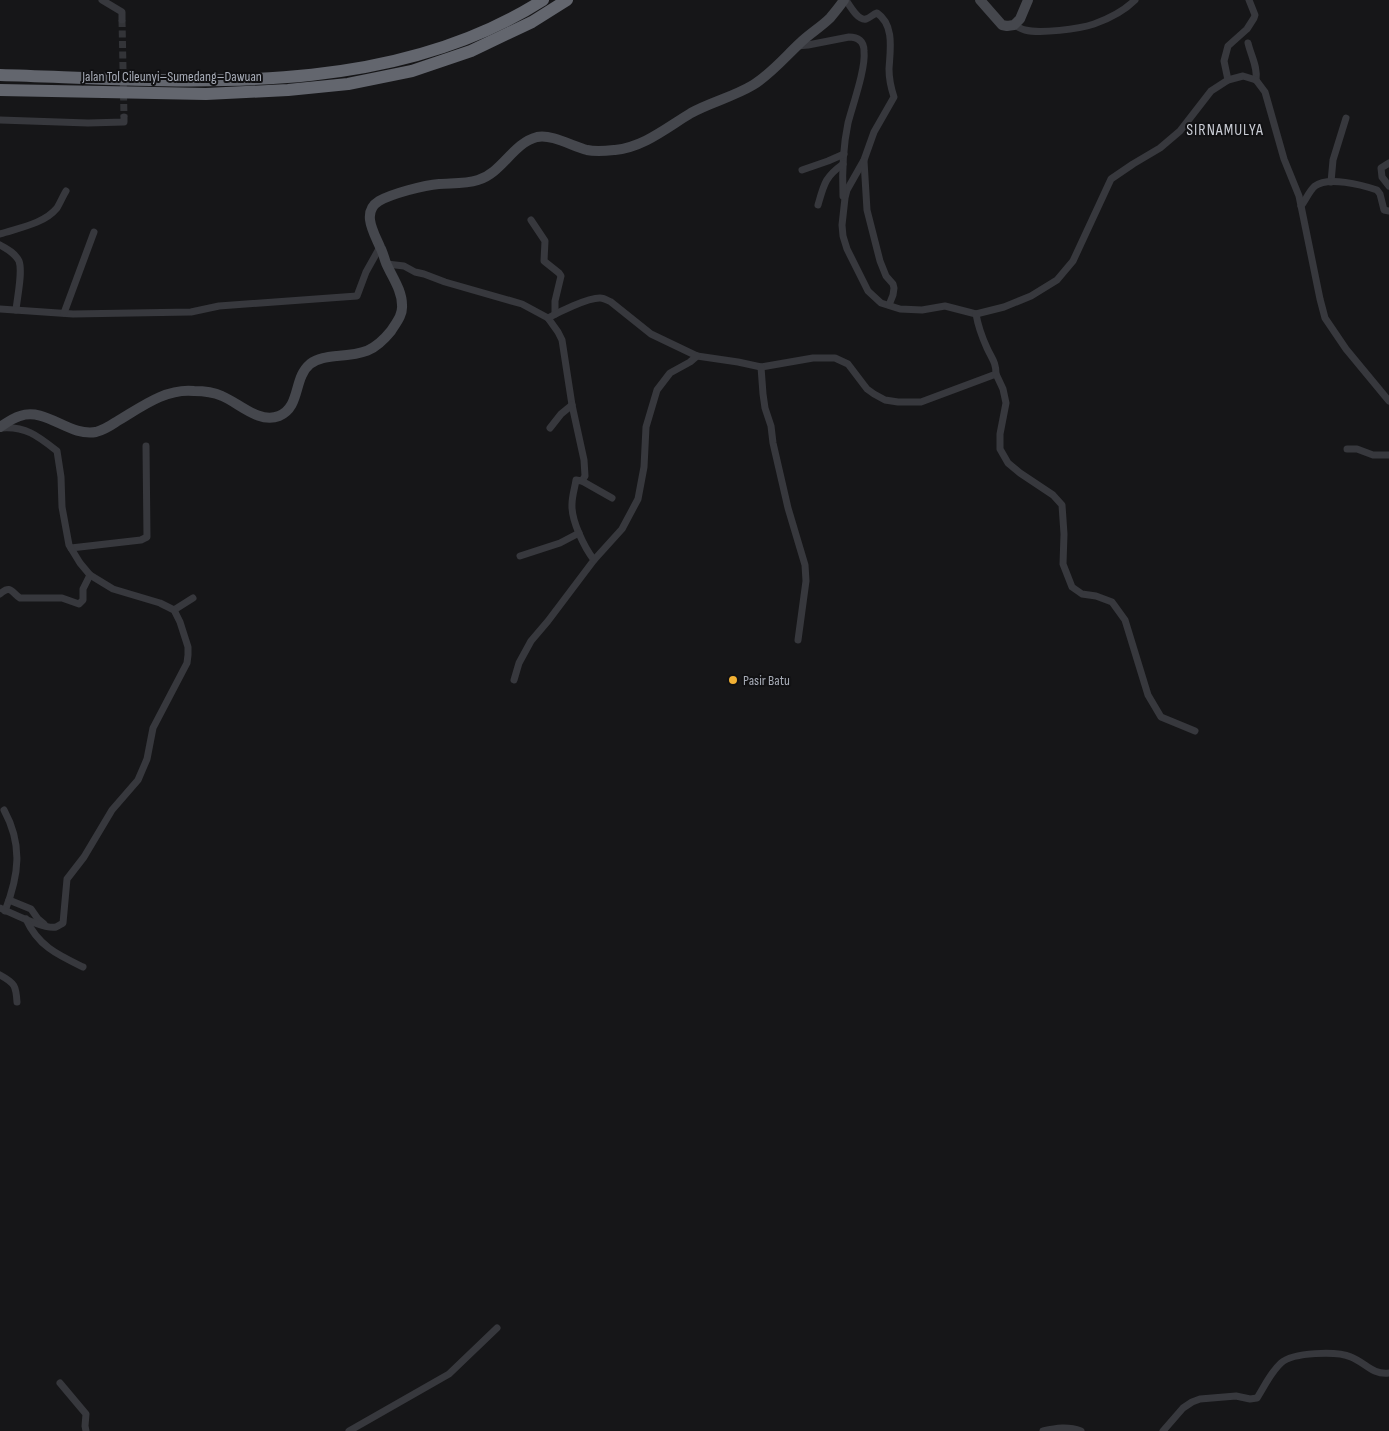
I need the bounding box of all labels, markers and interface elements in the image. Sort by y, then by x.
street label: Jalan Tol Cileunyi–Sumedang–Dawuan [81,68,262,85]
district label: SIRNAMULYA [1186,121,1264,140]
place label: Pasir Batu [743,672,790,689]
marker: Pasir Batu [727,674,739,686]

